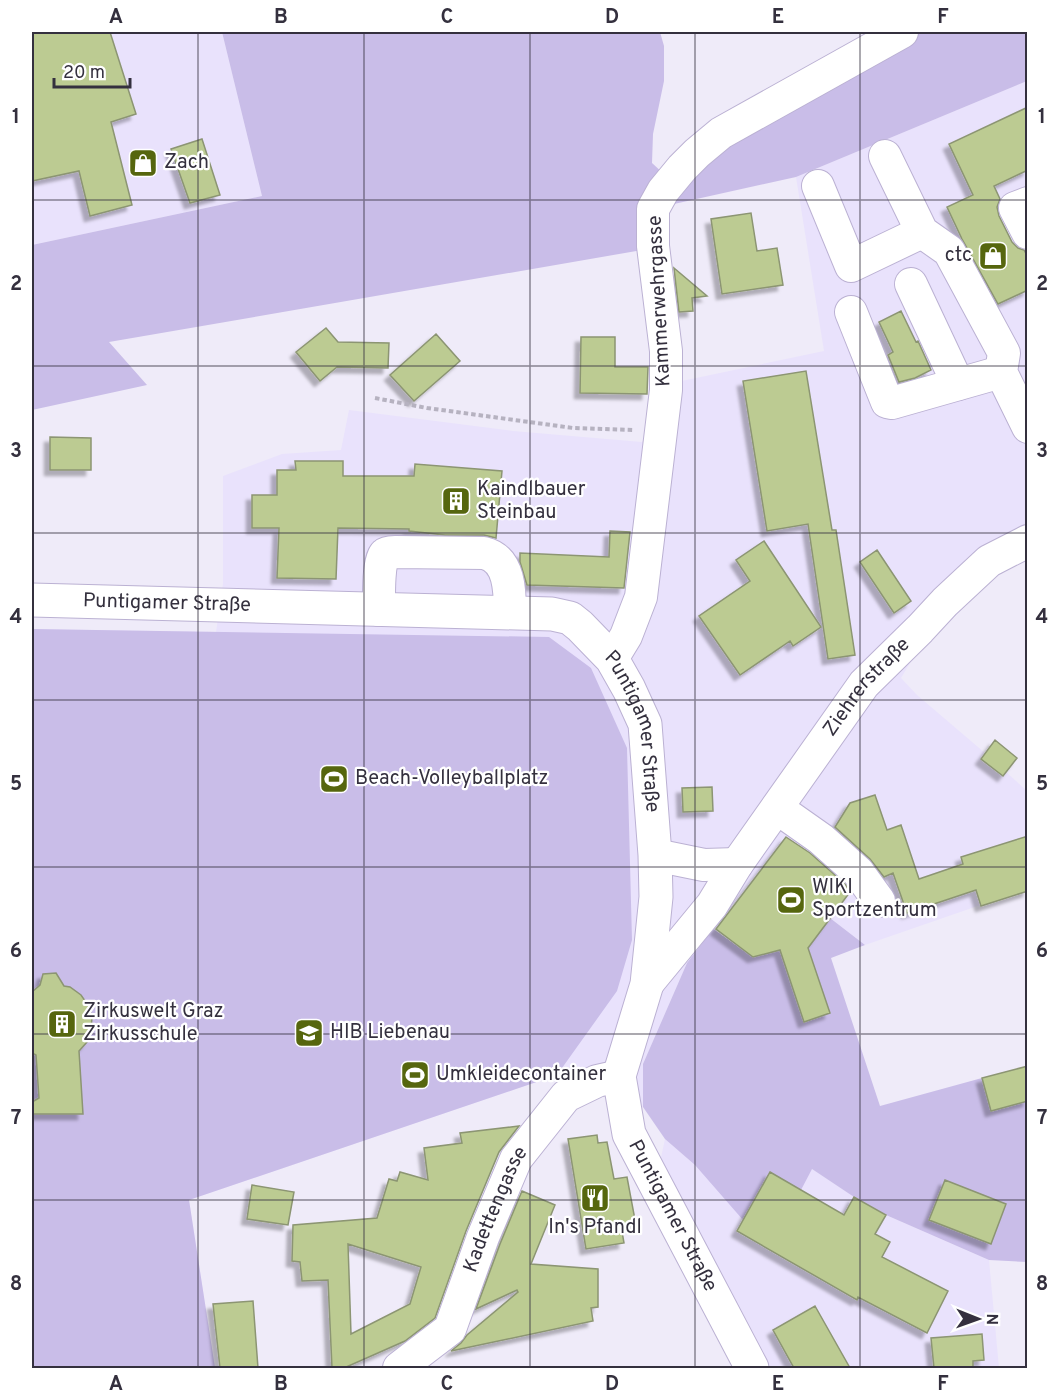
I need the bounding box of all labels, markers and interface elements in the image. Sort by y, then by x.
text: A [109,5,123,31]
text: B [274,5,288,31]
text: C [441,5,453,31]
text: D [605,5,619,31]
text: E [772,5,784,31]
text: F [937,5,949,31]
scale bar [54,51,130,89]
text: 20 m [63,62,105,85]
text: 1 [12,105,20,131]
text: 1 [1038,105,1046,131]
shop icon: Zach [127,147,159,179]
place label: Zach [164,150,209,176]
street label: Kammerwehrgasse [643,215,677,387]
shop icon: ctc [977,240,1009,272]
place label: ctc [945,243,972,269]
text: 2 [10,272,22,298]
text: 2 [1036,272,1048,298]
text: 3 [10,439,22,465]
text: 3 [1036,439,1048,465]
place label: Kaindlbauer Steinbau [477,477,586,526]
building icon: Kaindlbauer Steinbau [440,485,472,517]
street label: Puntigamer Straße [83,588,251,619]
text: 4 [10,605,22,631]
text: 4 [1036,605,1048,631]
street label: Ziehrerstraße [818,632,916,742]
street label: Puntigamer Straße [598,645,665,813]
sports icon: Beach-Volleyballplatz [318,763,350,795]
place label: Beach-Volleyballplatz [355,766,548,792]
text: 5 [10,772,22,798]
text: 5 [1036,772,1048,798]
place label: WIKI Sportzentrum [812,875,937,924]
sports icon: WIKI Sportzentrum [775,884,807,916]
text: 6 [10,939,22,965]
text: 6 [1036,939,1048,965]
place label: Zirkuswelt Graz Zirkusschule [83,999,224,1048]
building icon: Zirkuswelt Graz Zirkusschule [46,1008,78,1040]
school or university icon: HIB Liebenau [293,1017,325,1049]
place label: HIB Liebenau [330,1020,450,1046]
sports icon: Umkleidecontainer [399,1059,431,1091]
place label: Umkleidecontainer [436,1062,606,1088]
text: 7 [11,1106,21,1132]
text: 7 [1037,1106,1047,1132]
street label: Puntigamer Straße [622,1136,723,1297]
street label: Kadettengasse [458,1141,534,1276]
restaurant icon: In's Pfandl [579,1182,611,1214]
place label: In's Pfandl [548,1215,642,1241]
text: 8 [10,1272,22,1298]
text: 8 [1036,1272,1048,1298]
north arrow [948,1289,1008,1349]
text: N [981,1313,1001,1325]
text: A [109,1372,123,1398]
text: B [274,1372,288,1398]
text: C [441,1372,453,1398]
text: D [605,1372,619,1398]
text: E [772,1372,784,1398]
text: F [937,1372,949,1398]

